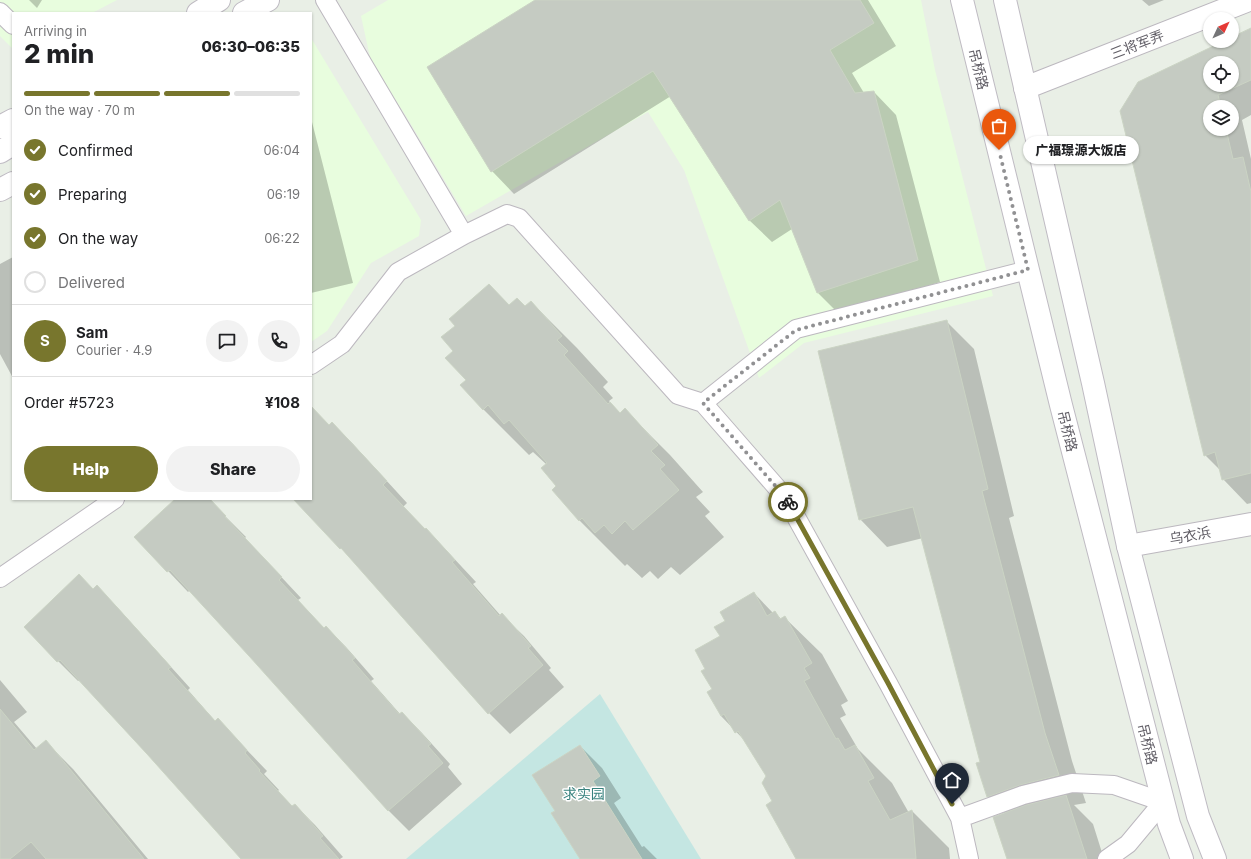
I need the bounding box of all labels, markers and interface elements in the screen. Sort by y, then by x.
north arrow [1203,12,1239,48]
map controls [1203,12,1239,136]
text: Arriving in [24,23,87,39]
street label: 三将军弄 [1108,26,1166,62]
text: 06:30–06:35 [201,37,300,56]
text: 2 min [24,38,94,69]
street label: 吊桥路 [966,47,992,91]
button: locate [1203,56,1239,92]
button: layers [1203,100,1239,136]
text: On the way · 70 m [24,102,135,118]
pin [982,109,1016,150]
icon: bag [988,115,1010,137]
callout: 广福璟源大饭店 [1023,136,1139,164]
icon: check [24,139,46,161]
text: Confirmed [58,141,133,160]
text: 06:04 [263,142,300,158]
text: 广福璟源大饭店 [1035,142,1127,158]
icon: check [24,183,46,205]
text: Preparing [58,185,127,204]
text: 06:19 [267,186,300,202]
icon: check [24,227,46,249]
text: On the way [58,229,138,248]
text: 06:22 [264,230,300,246]
text: Delivered [58,273,125,292]
button: chat [206,320,248,362]
button: phone [258,320,300,362]
text: Sam [76,323,108,342]
text: S [40,331,50,350]
text: Courier · 4.9 [76,342,152,358]
text: Order #5723 [24,393,114,412]
text: ¥108 [265,393,300,412]
street label: 吊桥路 [1055,409,1081,453]
button: Help [24,446,158,492]
button: Share [166,446,300,492]
courier [768,482,808,522]
icon: bike [777,491,799,513]
street label: 乌衣浜 [1168,523,1212,547]
street label: 吊桥路 [1135,722,1161,766]
pin [935,763,969,804]
icon: home [941,769,963,791]
park label: 求实园 [563,785,605,802]

